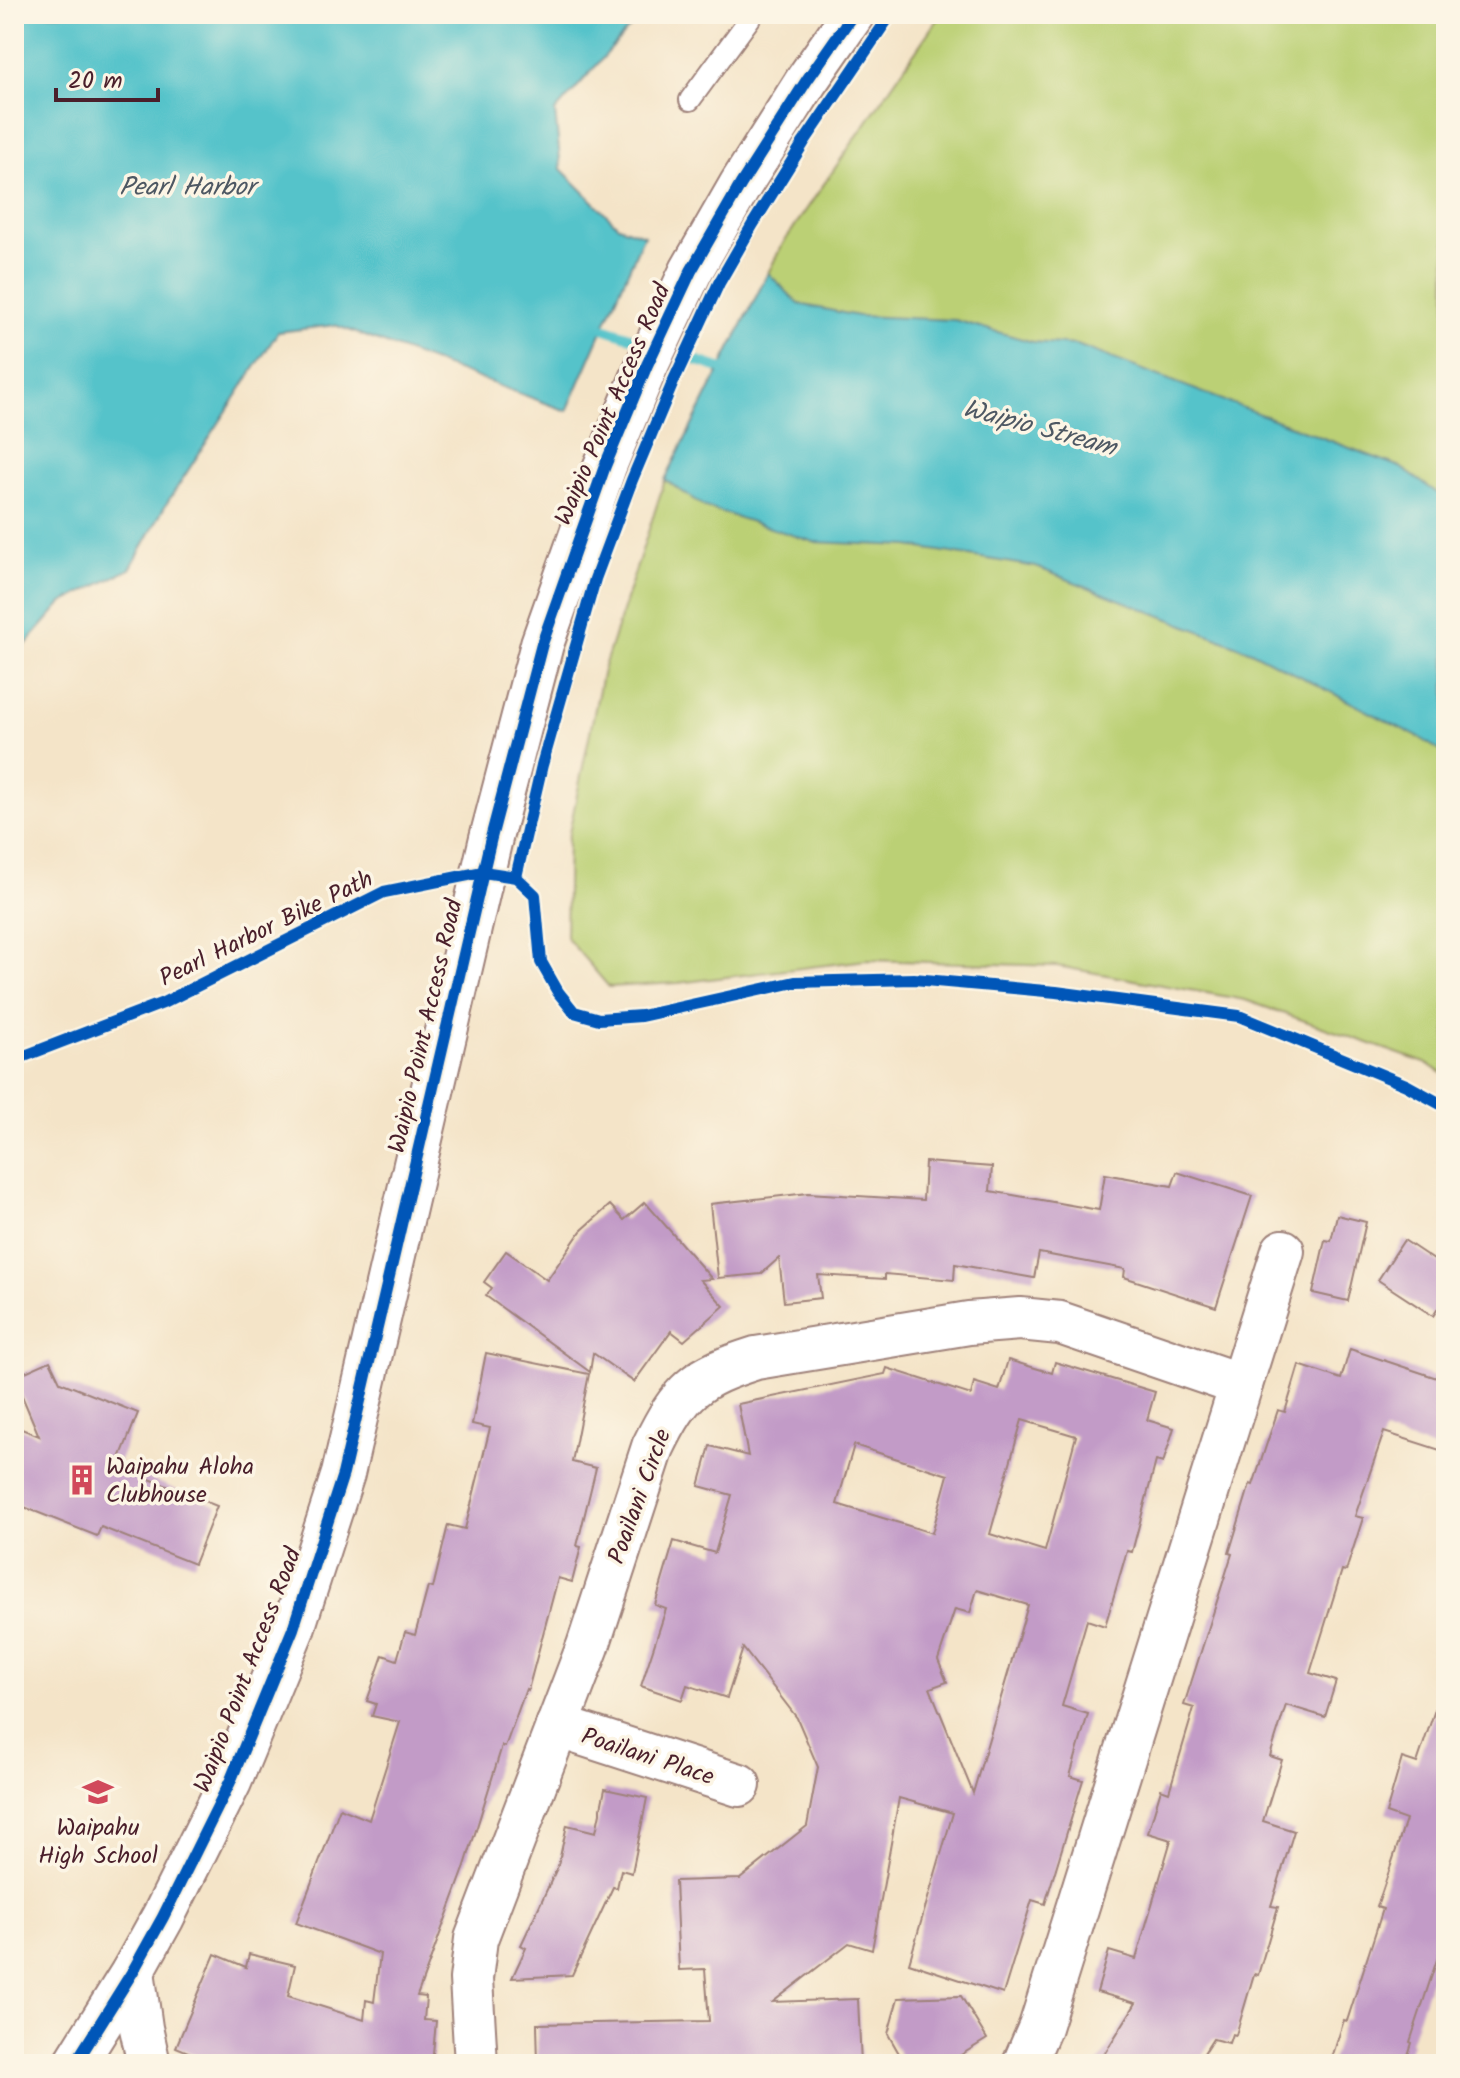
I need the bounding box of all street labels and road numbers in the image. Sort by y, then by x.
street label: Waipio Point Access Road [545,277,682,532]
street label: Pearl Harbor Bike Path [153,861,380,998]
street label: Waipio Point Access Road [378,894,475,1157]
street label: Poailani Circle [598,1423,683,1570]
street label: Waipio Point Access Road [184,1541,314,1799]
street label: Poailani Place [576,1718,719,1797]

